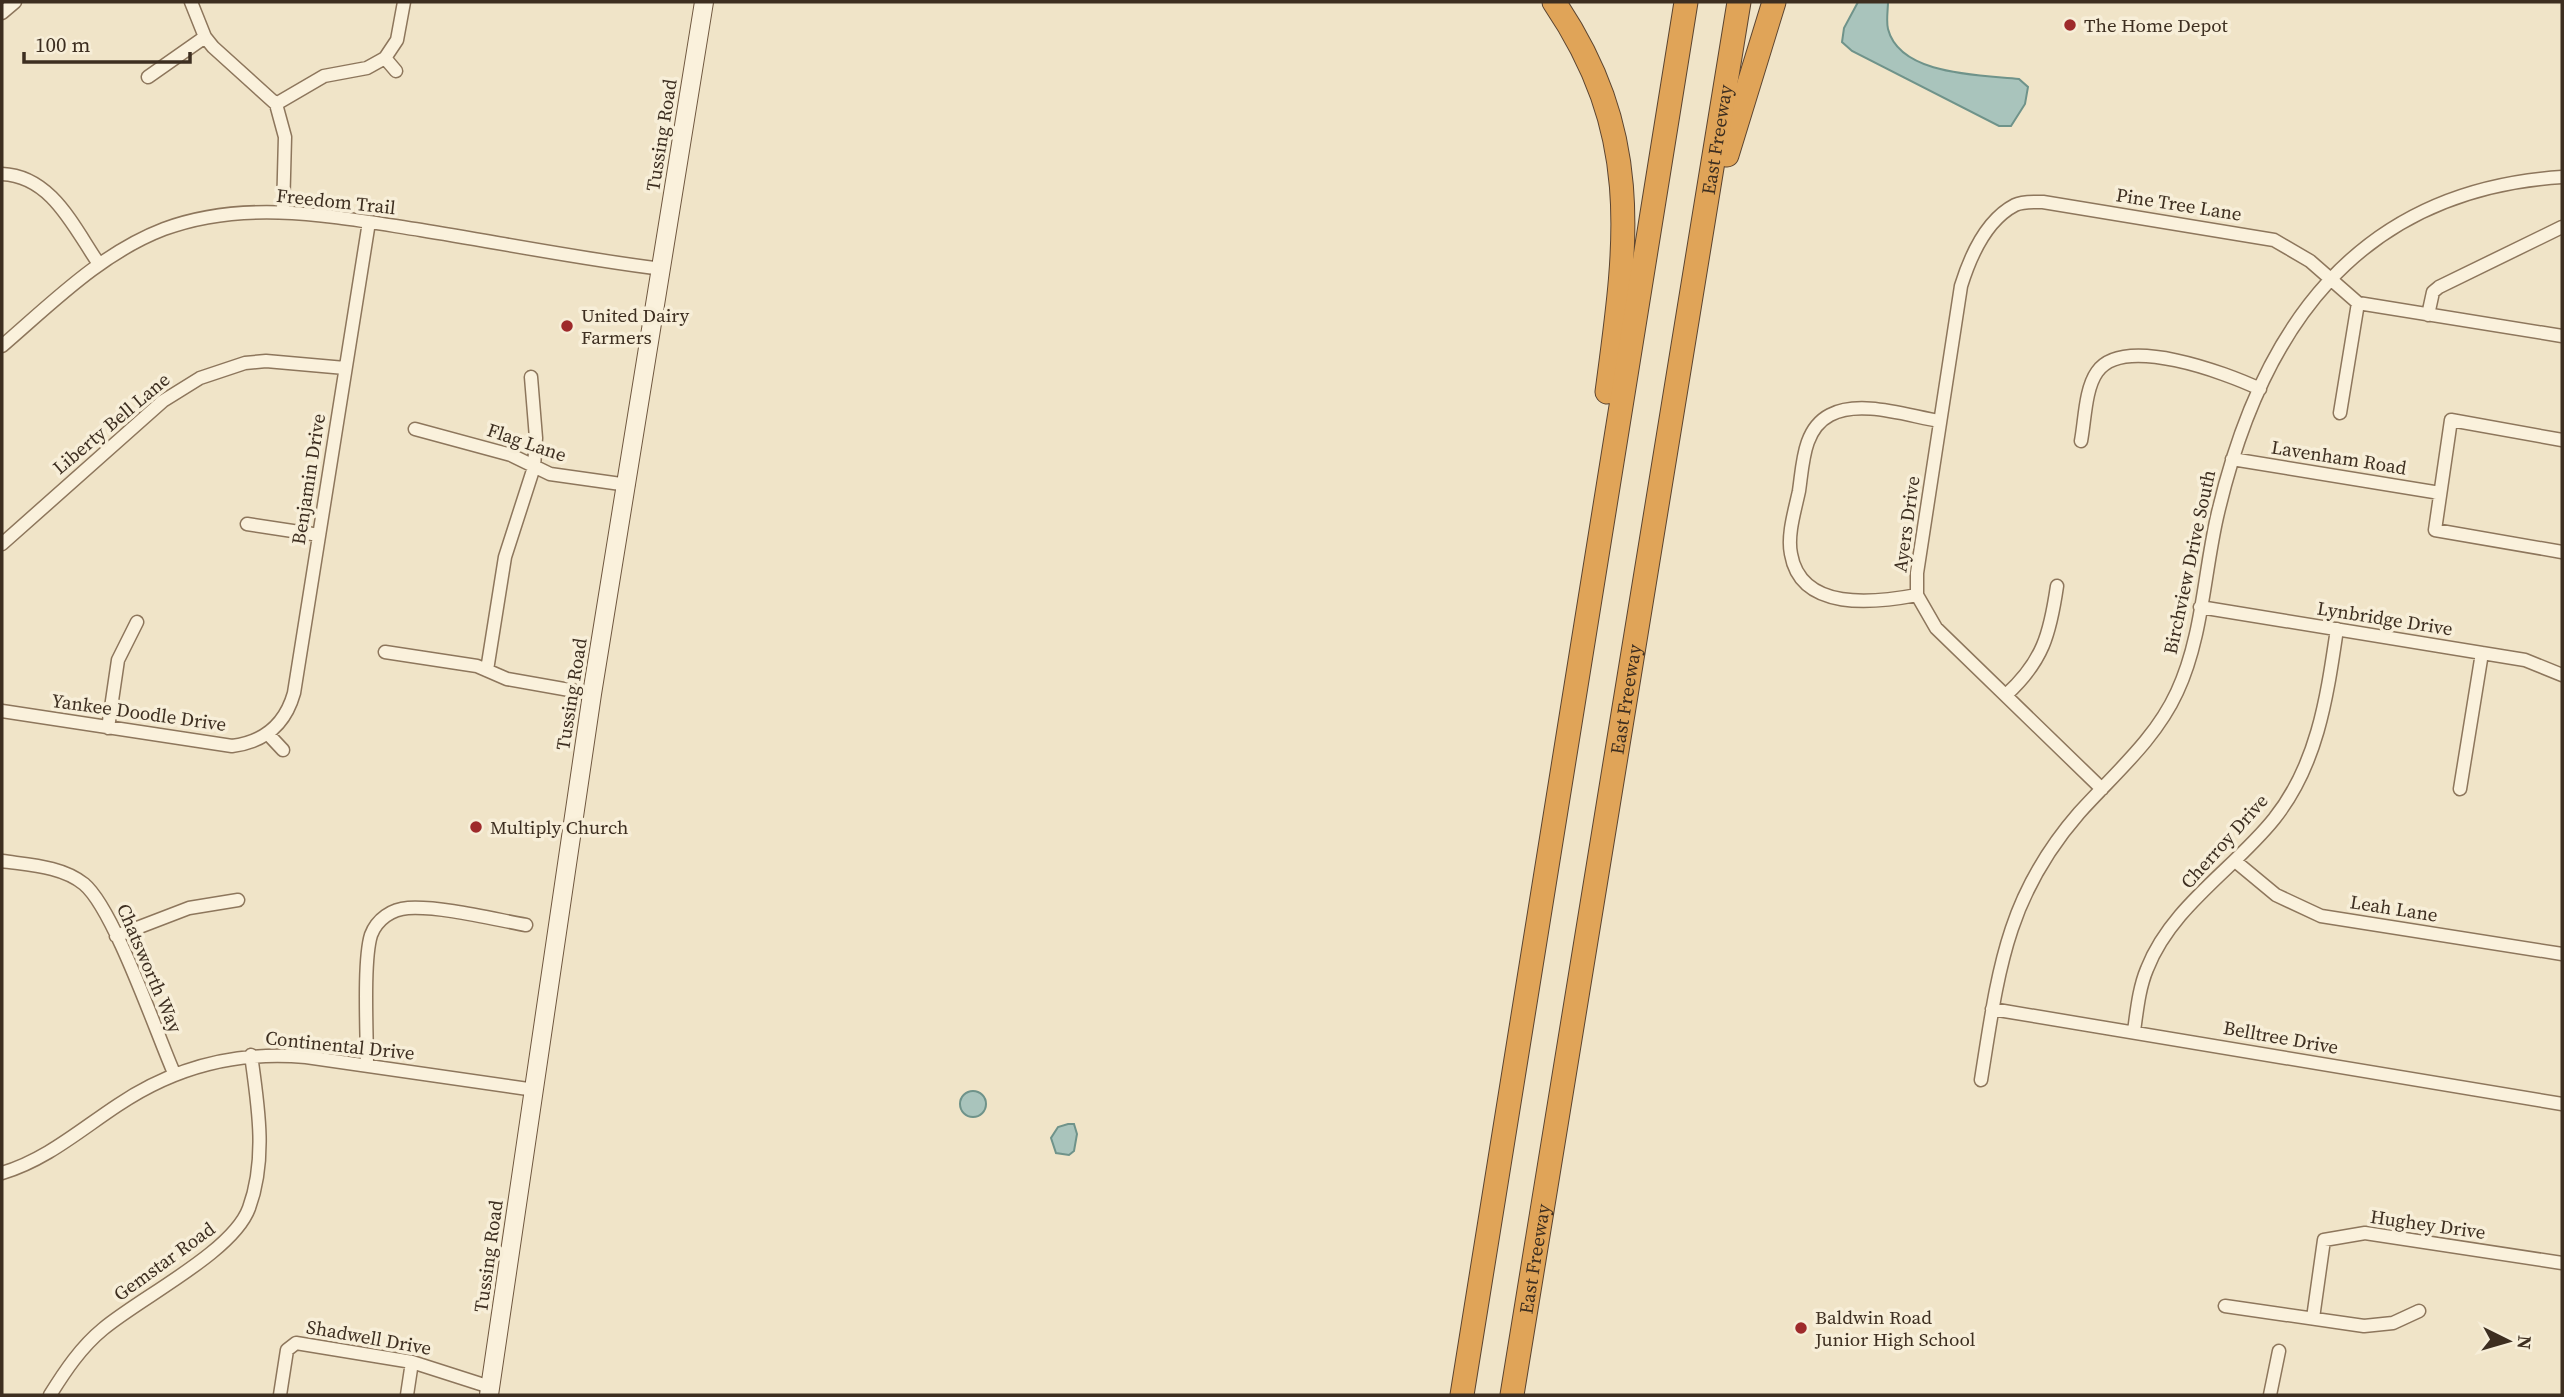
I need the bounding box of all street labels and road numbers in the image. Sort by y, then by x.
street label: Tussing Road [639,77,683,193]
street label: East Freeway [1695,82,1738,196]
street label: Pine Tree Lane [2114,181,2244,227]
street label: Freedom Trail [275,182,397,220]
street label: Liberty Bell Lane [47,366,175,480]
street label: Benjamin Drive [285,412,331,546]
street label: Flag Lane [484,416,570,468]
street label: Lavenham Road [2269,433,2409,481]
street label: Birchview Drive South [2157,467,2221,657]
street label: Ayers Drive [1886,474,1926,574]
street label: Lynbridge Drive [2315,594,2455,642]
street label: Tussing Road [549,636,593,752]
street label: East Freeway [1604,642,1647,756]
street label: Yankee Doodle Drive [50,687,228,737]
street label: Cherroy Drive [2174,788,2274,894]
street label: Leah Lane [2348,888,2440,928]
street label: Chatsworth Way [111,899,189,1037]
street label: Belltree Drive [2221,1014,2341,1060]
street label: Continental Drive [264,1024,416,1066]
street label: Tussing Road [467,1198,509,1314]
street label: East Freeway [1512,1202,1556,1316]
street label: Hughey Drive [2369,1203,2487,1245]
street label: Gemstar Road [108,1215,220,1307]
street label: Shadwell Drive [304,1313,434,1361]

